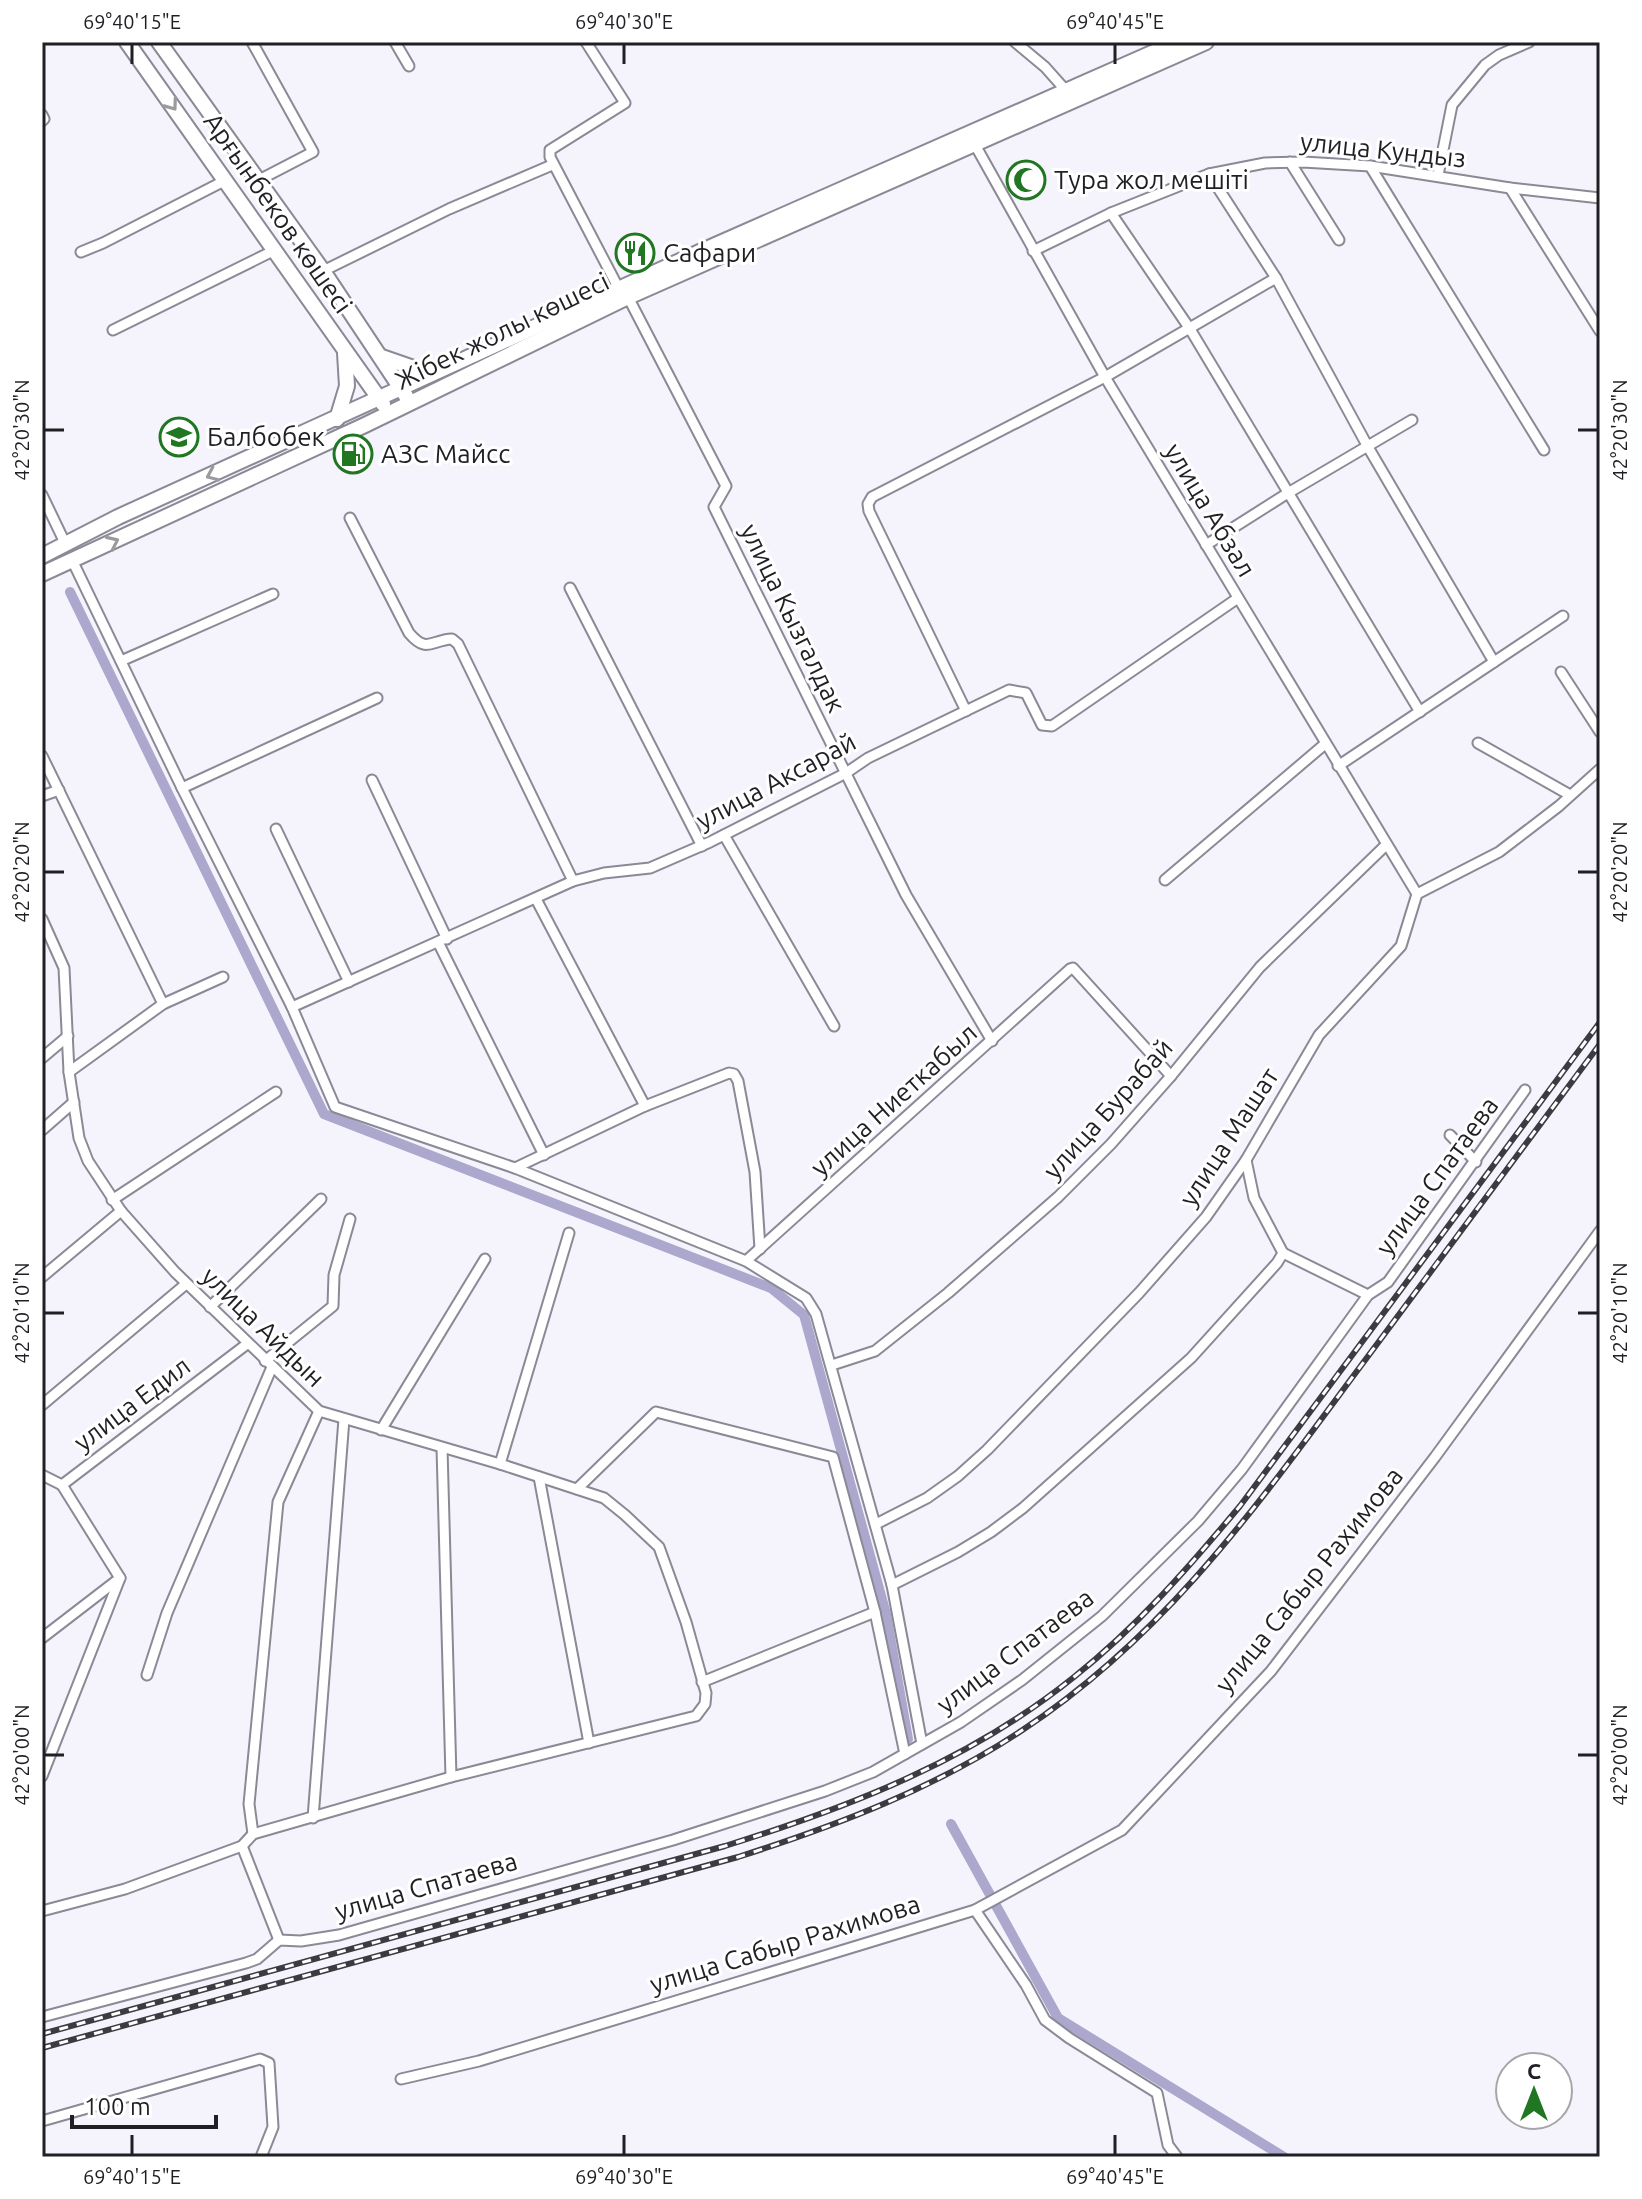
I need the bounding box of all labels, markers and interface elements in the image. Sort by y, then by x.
text: 69°40'15"E [83,10,181,33]
text: 69°40'30"E [575,10,673,33]
text: 69°40'45"E [1066,10,1164,33]
one-way arrow [162,97,177,111]
street label: Арғынбеков көшесі [198,107,358,318]
street label: улица Кундыз [1299,126,1467,173]
mosque icon: Тура жол мешіті [1005,159,1047,201]
place label: Тура жол мешіті [1054,165,1249,194]
restaurant icon: Сафари [614,232,656,274]
place label: Сафари [663,238,756,267]
street label: Жібек жолы көшесі [390,266,613,395]
text: 42°20'30"N [10,379,33,481]
text: 42°20'30"N [1608,379,1631,481]
school or university icon: Балбобек [158,416,200,458]
place label: Балбобек [207,422,325,451]
fuel station icon: АЗС Майсс [332,433,374,475]
street label: улица Абзал [1159,438,1262,582]
place label: АЗС Майсс [381,439,510,468]
one-way arrow [206,465,220,481]
street label: улица Кызгалдак [735,519,852,717]
one-way arrow [105,536,119,552]
street label: улица Аксарай [691,726,860,835]
text: 42°20'20"N [10,821,33,923]
text: 42°20'20"N [1608,821,1631,923]
street label: улица Ниеткабыл [805,1018,983,1182]
street label: улица Бурабай [1037,1033,1178,1185]
street label: улица Машат [1173,1062,1284,1211]
street label: улица Спатаева [1370,1091,1504,1260]
street label: улица Айдын [196,1261,331,1392]
text: 42°20'10"N [10,1262,33,1364]
text: 42°20'10"N [1608,1262,1631,1364]
street label: улица Едил [68,1351,195,1457]
street label: улица Сабыр Рахимова [1209,1461,1408,1698]
street label: улица Спатаева [931,1582,1099,1719]
text: 42°20'00"N [10,1704,33,1806]
text: 42°20'00"N [1608,1704,1631,1806]
street label: улица Спатаева [331,1846,520,1925]
street label: улица Сабыр Рахимова [646,1889,924,1998]
north arrow [1494,2051,1574,2131]
text: С [1527,2058,1541,2083]
scale bar [72,2079,216,2129]
text: 100 m [84,2093,151,2120]
text: 69°40'15"E [83,2165,181,2188]
text: 69°40'30"E [575,2165,673,2188]
text: 69°40'45"E [1066,2165,1164,2188]

